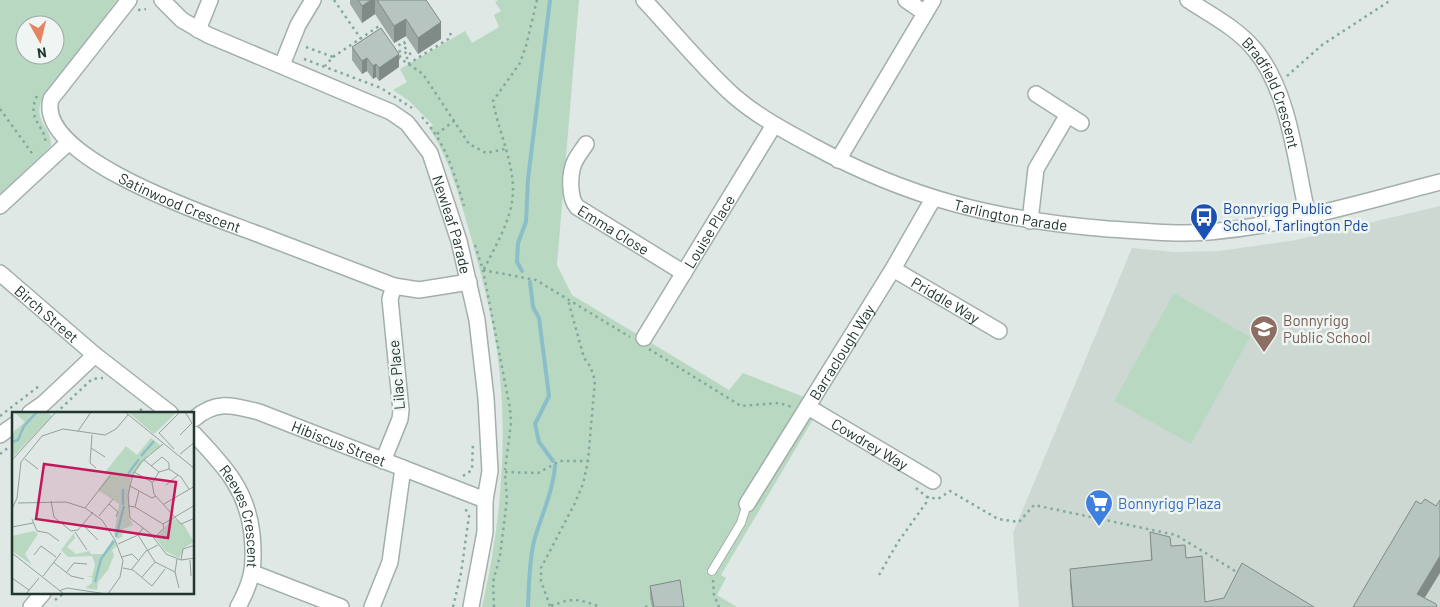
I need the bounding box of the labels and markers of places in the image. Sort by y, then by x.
place label: Bonnyrigg Public School, Tarlington Pde [1223,199,1368,234]
bus stop icon: Bonnyrigg Public School, Tarlington Pde [1189,202,1219,241]
place label: Bonnyrigg Public School [1283,311,1371,346]
school or university icon: Bonnyrigg Public School [1249,314,1279,353]
supermarket icon: Bonnyrigg Plaza [1084,488,1114,527]
place label: Bonnyrigg Plaza [1118,494,1221,512]

